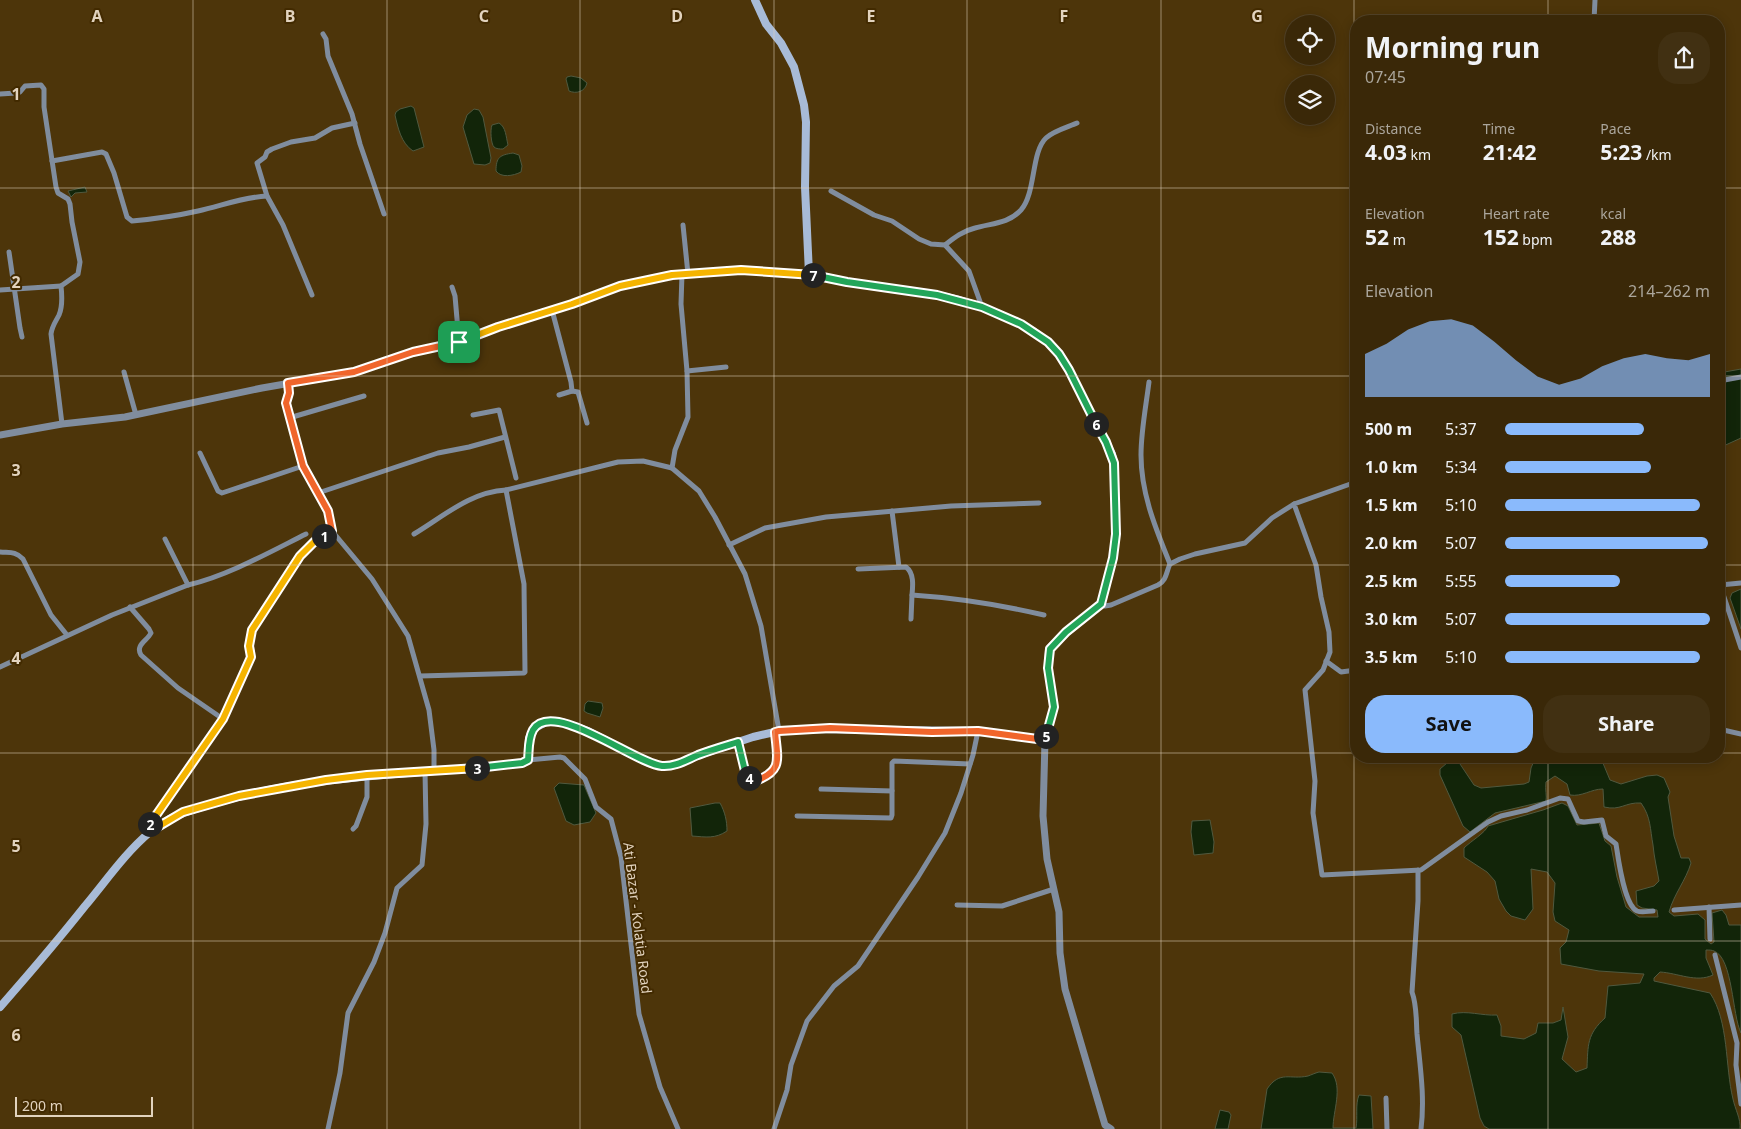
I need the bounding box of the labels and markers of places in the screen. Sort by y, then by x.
pin: 7 [800,262,826,288]
pin [438,321,480,363]
pin: 6 [1084,412,1108,436]
pin: 1 [312,524,336,548]
pin: 5 [1034,724,1058,748]
pin: 3 [464,756,490,780]
pin: 4 [736,766,762,790]
pin: 2 [138,812,162,836]

